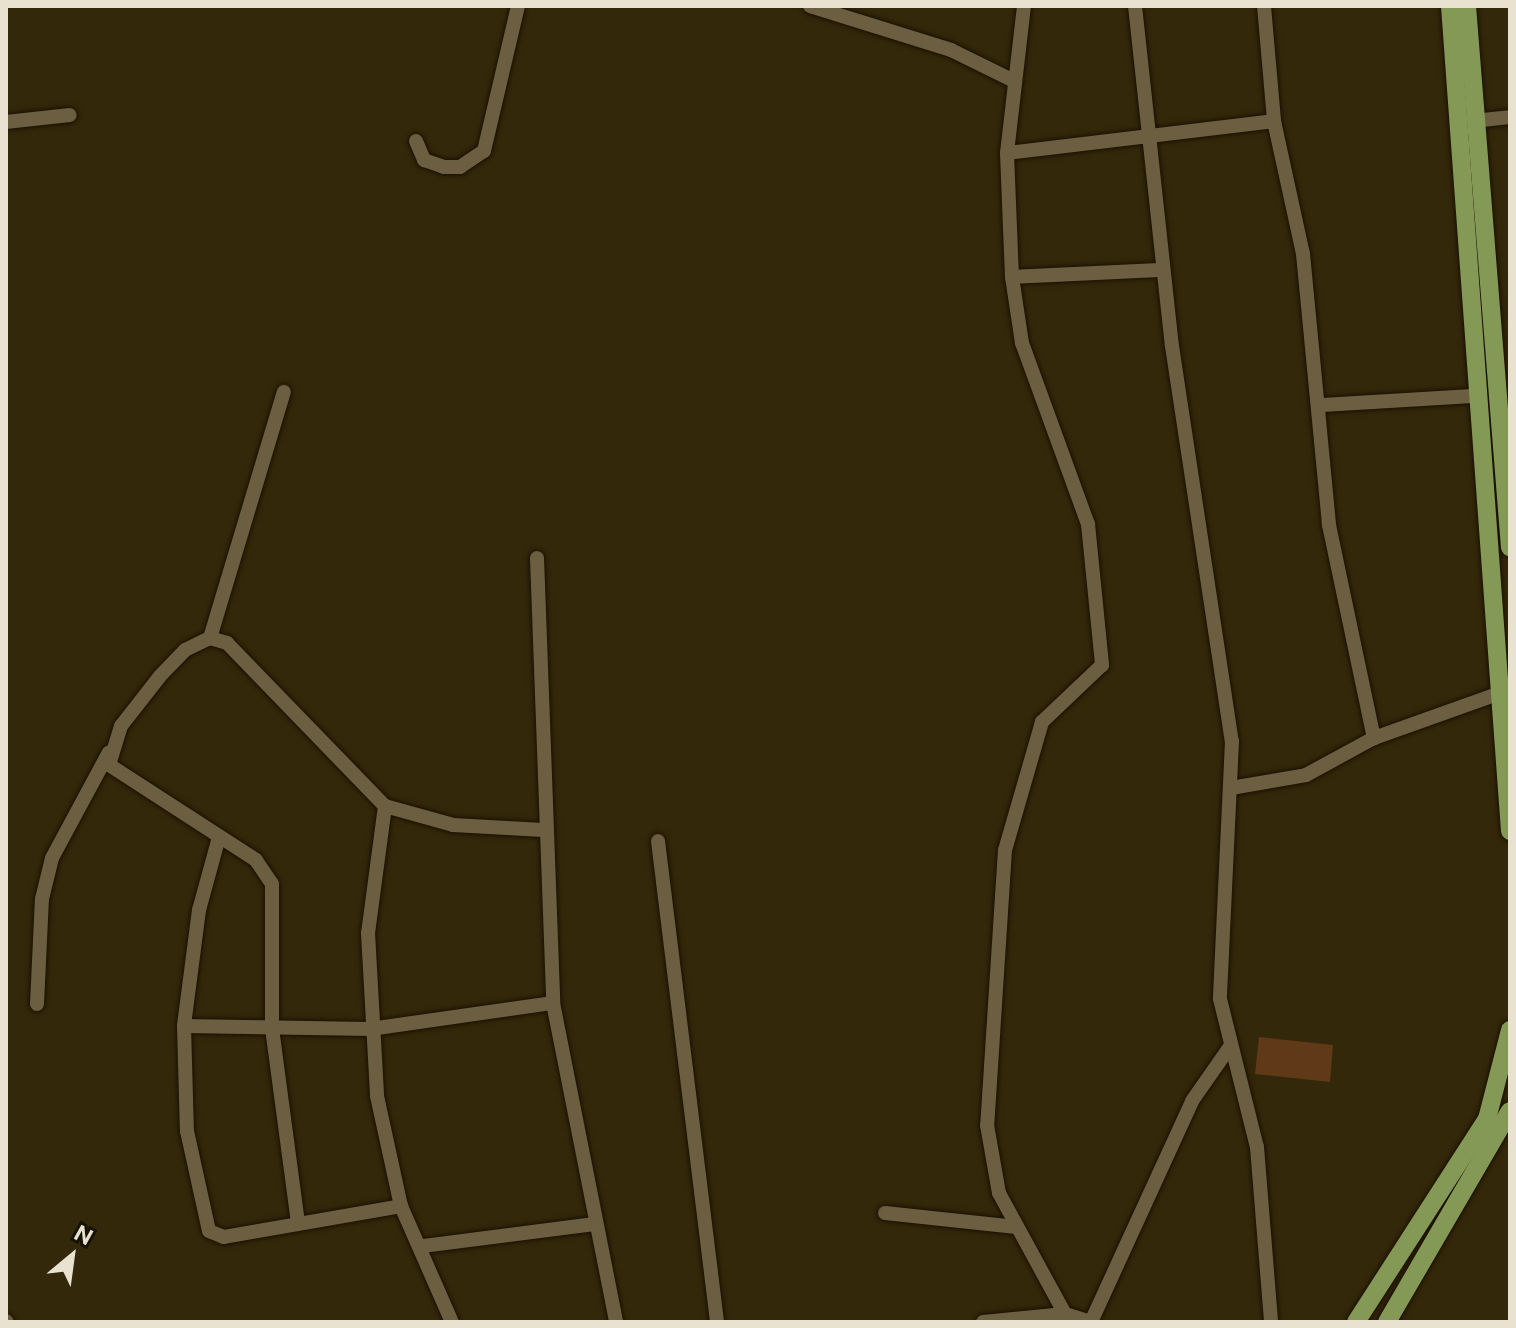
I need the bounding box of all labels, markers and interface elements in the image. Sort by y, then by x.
north arrow [32,1216,112,1296]
text: N [70,1219,97,1251]

